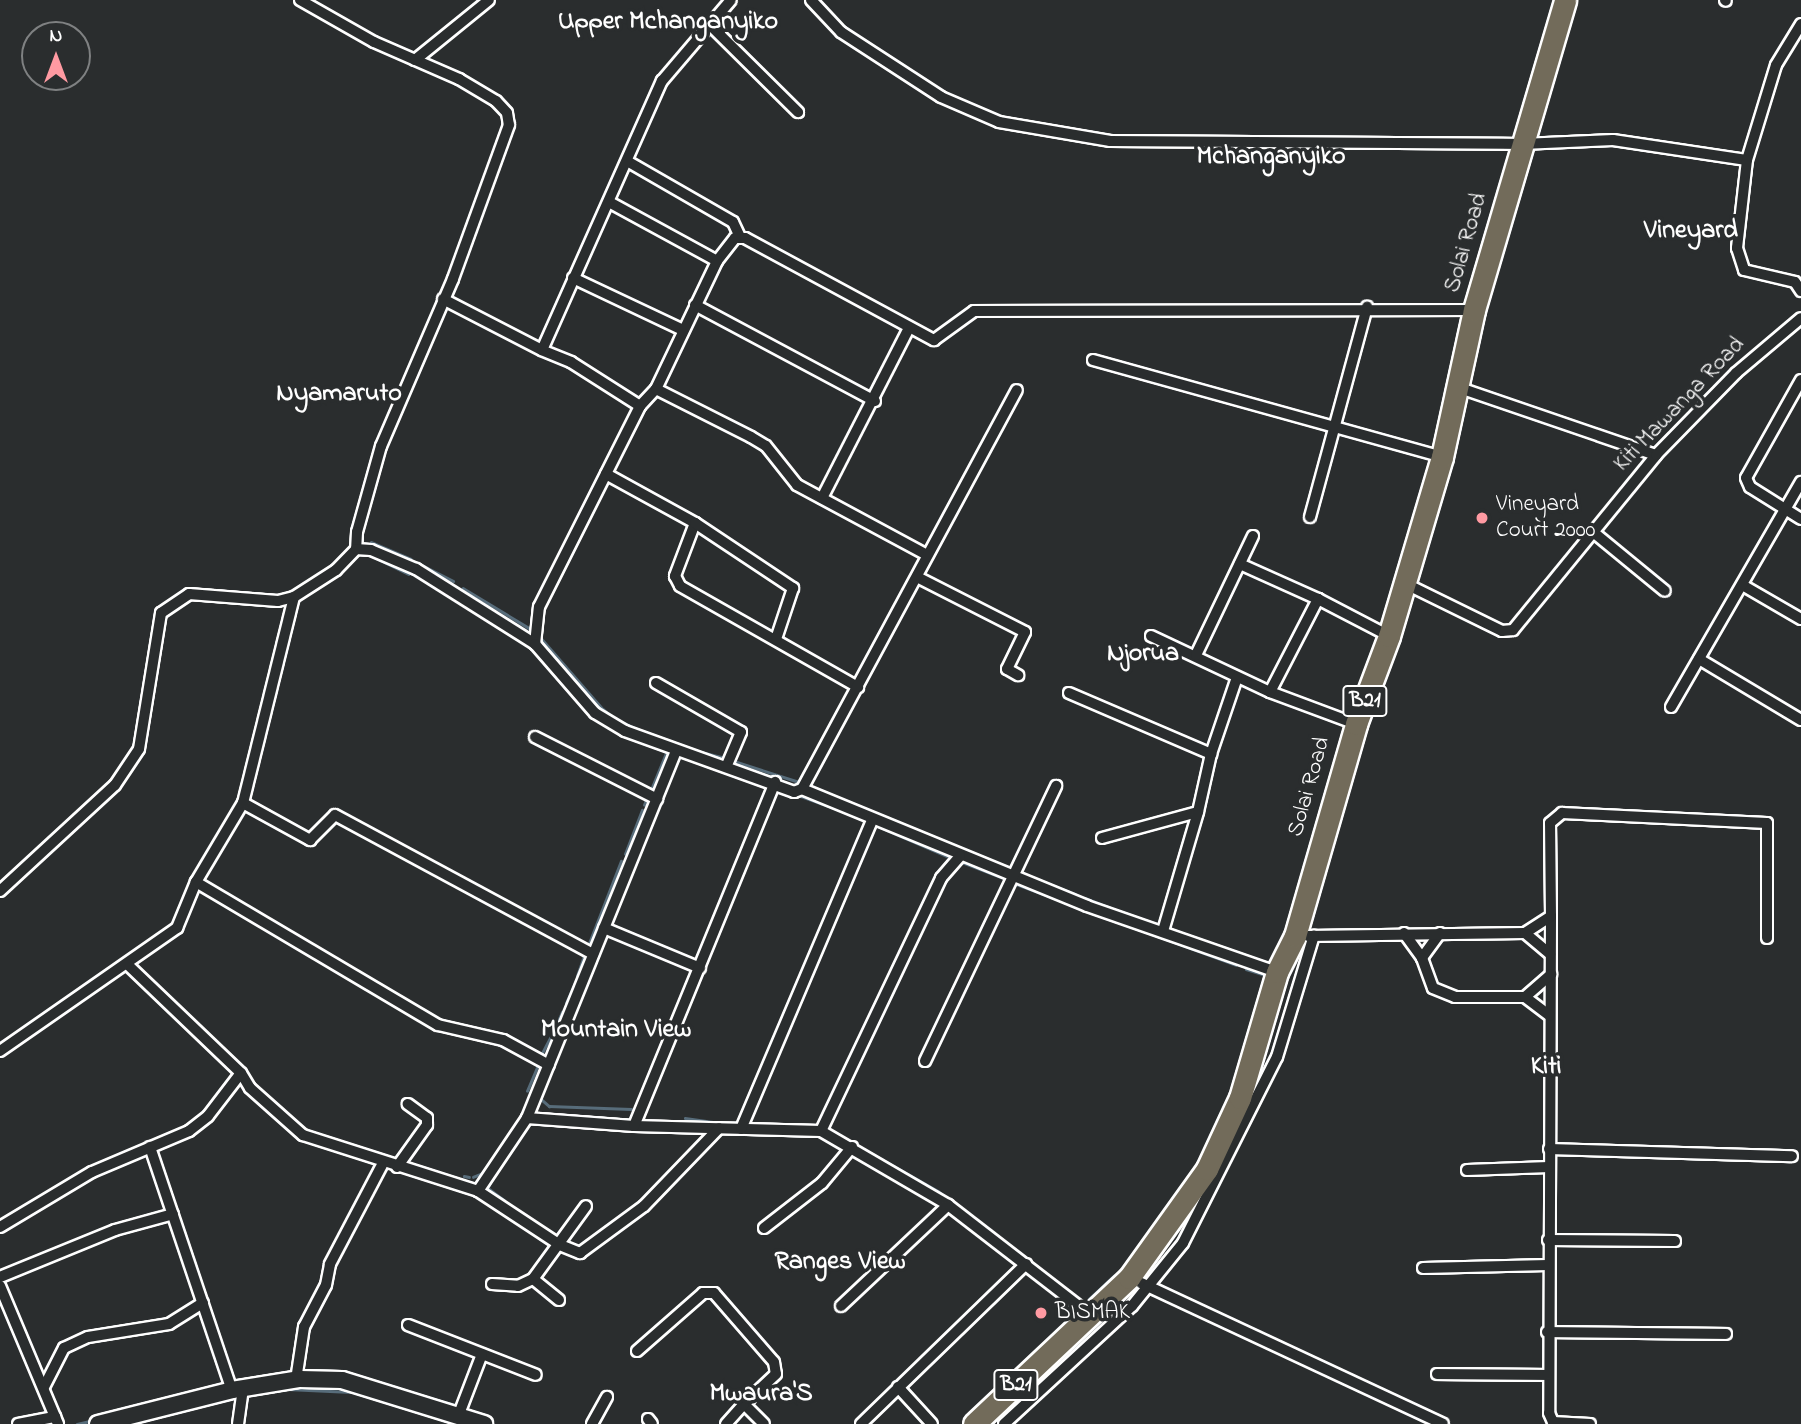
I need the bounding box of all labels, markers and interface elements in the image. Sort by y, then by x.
district label: Upper Mchanganyiko [558,7,778,39]
north arrow [21,21,91,91]
text: N [50,23,62,50]
district label: Mchanganyiko [1196,142,1346,174]
street label: Solai Road [1440,190,1494,296]
district label: Vineyard [1644,216,1738,248]
street label: Kiti Mawanga Road [1609,332,1751,478]
district label: Nyamaruto [276,379,402,411]
place label: Vineyard Court 2000 [1496,491,1596,545]
marker: Vineyard Court 2000 [1474,510,1490,526]
district label: Njorua [1107,639,1179,671]
road number: B21 [1342,684,1388,718]
street label: Solai Road [1283,734,1337,840]
district label: Mountain View [541,1015,691,1047]
district label: Kiti [1531,1052,1561,1084]
district label: Ranges View [774,1247,906,1279]
place label: BISMAK [1055,1299,1130,1327]
marker: BISMAK [1033,1305,1049,1321]
road number: B21 [993,1368,1039,1402]
district label: Mwaura'S [709,1379,813,1411]

